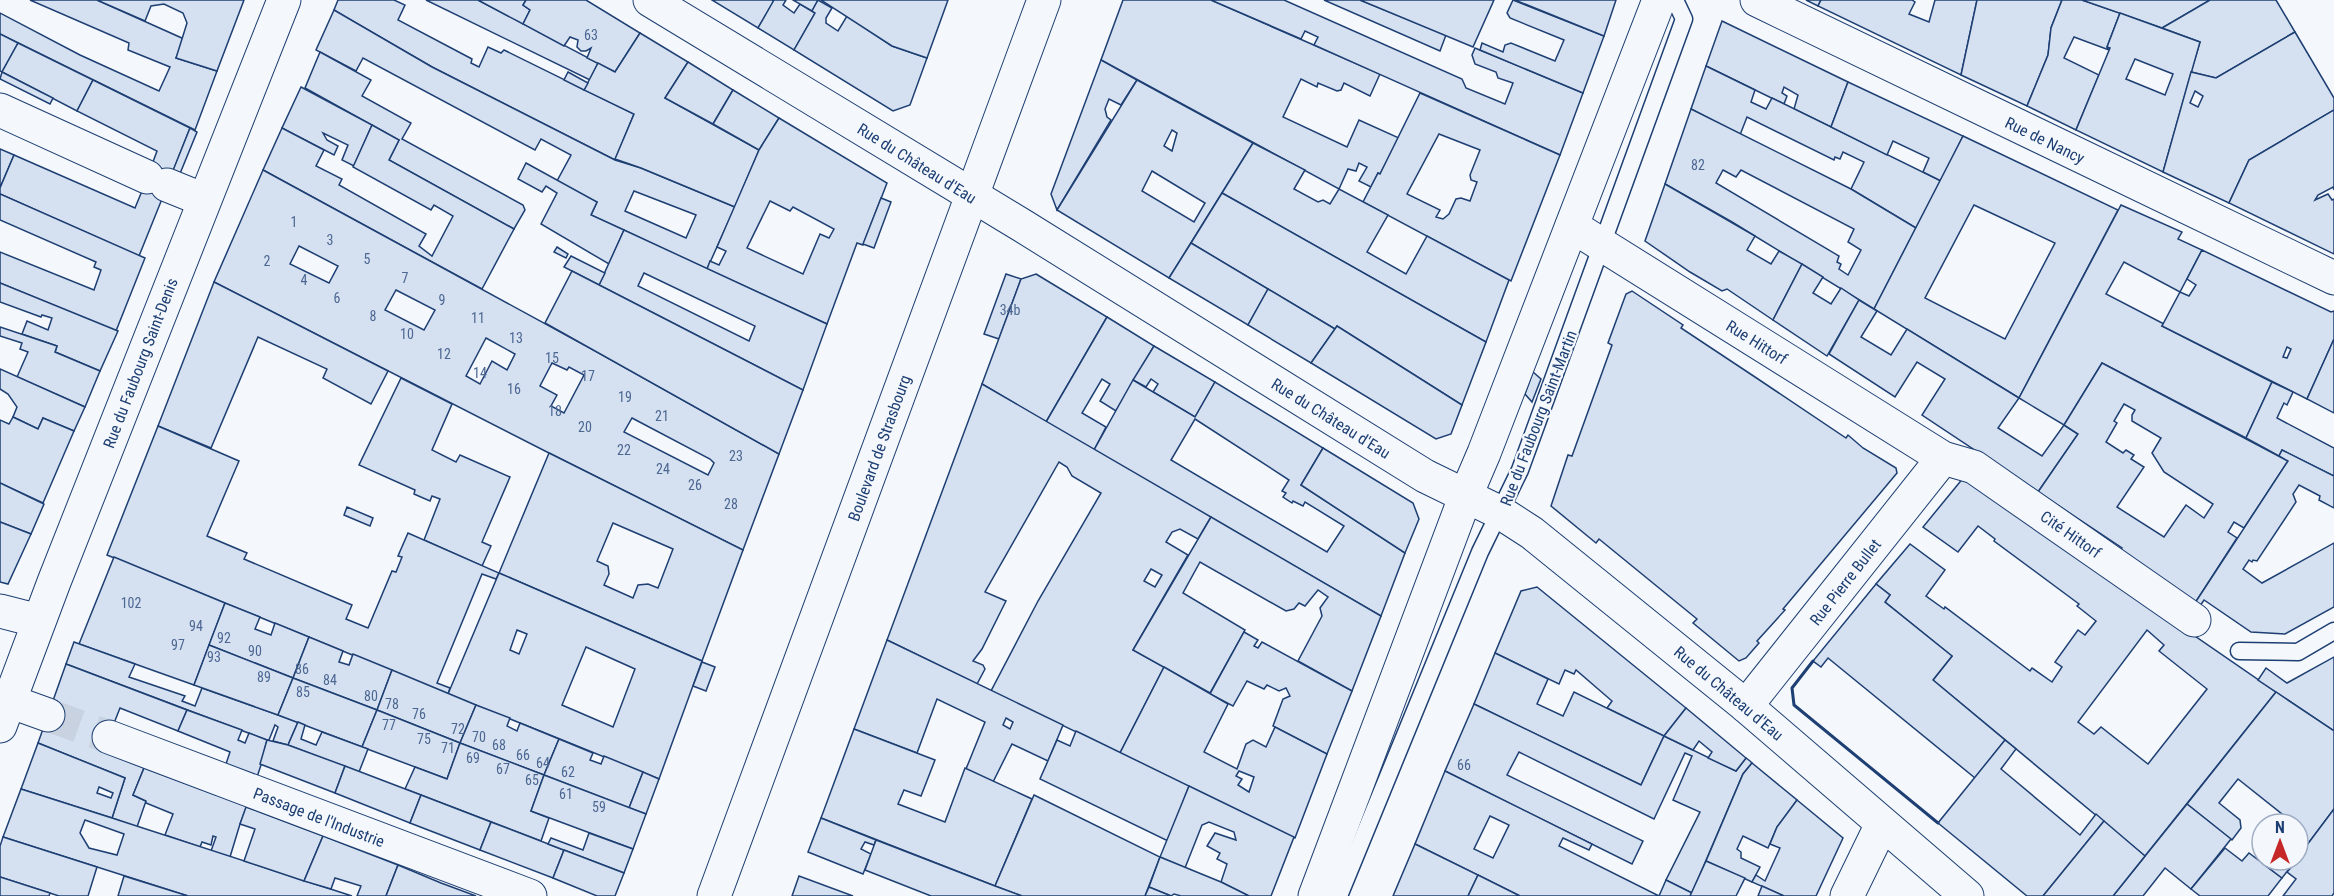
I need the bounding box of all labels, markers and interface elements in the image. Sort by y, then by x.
house number: 63 [584,27,598,43]
street label: Rue de Nancy [2002,113,2088,168]
street label: Rue du Château d'Eau [854,119,980,208]
house number: 82 [1691,157,1705,173]
house number: 1 [291,214,297,230]
house number: 3 [327,232,333,248]
house number: 5 [364,251,371,267]
house number: 2 [264,253,271,269]
house number: 7 [402,270,409,286]
house number: 4 [301,272,308,288]
street label: Rue du Faubourg Saint-Denis [99,275,182,451]
house number: 6 [334,290,341,306]
house number: 9 [439,292,445,308]
house number: 34b [1000,302,1020,318]
house number: 8 [370,308,377,324]
house number: 11 [471,310,485,326]
street label: Rue Hittorf [1723,316,1791,369]
house number: 10 [400,326,414,342]
street label: Rue du Faubourg Saint-Martin [1496,328,1581,509]
house number: 13 [509,330,523,346]
house number: 12 [437,346,451,362]
house number: 15 [545,350,559,366]
house number: 14 [473,365,487,381]
house number: 17 [581,368,595,384]
street label: Boulevard de Strasbourg [844,372,915,524]
street label: Rue du Château d'Eau [1268,374,1394,463]
house number: 16 [507,381,521,397]
house number: 19 [618,389,632,405]
house number: 18 [548,403,562,419]
house number: 21 [655,408,669,424]
house number: 20 [578,419,592,435]
house number: 22 [617,442,631,458]
house number: 23 [729,448,743,464]
house number: 24 [656,461,670,477]
house number: 26 [688,477,702,493]
house number: 28 [724,496,738,512]
street label: Cité Hittorf [2037,507,2105,562]
street label: Rue Pierre Bullet [1806,535,1885,629]
house number: 102 [121,595,141,611]
house number: 94 [189,618,203,634]
house number: 92 [217,630,231,646]
house number: 97 [171,637,185,653]
street label: Rue du Château d'Eau [1670,642,1787,745]
house number: 90 [248,643,262,659]
house number: 93 [207,649,221,665]
house number: 86 [295,661,309,677]
house number: 89 [257,669,271,685]
house number: 84 [323,672,337,688]
house number: 85 [296,684,310,700]
house number: 80 [364,688,378,704]
house number: 78 [385,696,399,712]
house number: 76 [412,706,426,722]
house number: 77 [382,717,396,733]
house number: 72 [451,721,465,737]
house number: 70 [472,729,486,745]
house number: 75 [417,731,431,747]
house number: 68 [492,737,506,753]
house number: 71 [441,740,455,756]
house number: 66 [516,747,530,763]
house number: 69 [466,750,480,766]
house number: 64 [536,755,550,771]
house number: 66 [1457,757,1471,773]
house number: 67 [496,761,510,777]
house number: 62 [561,764,575,780]
house number: 65 [525,772,539,788]
street label: Passage de l'Industrie [251,784,387,851]
house number: 61 [559,786,573,802]
house number: 59 [592,799,606,815]
north arrow [2250,812,2310,872]
text: N [2275,818,2285,837]

